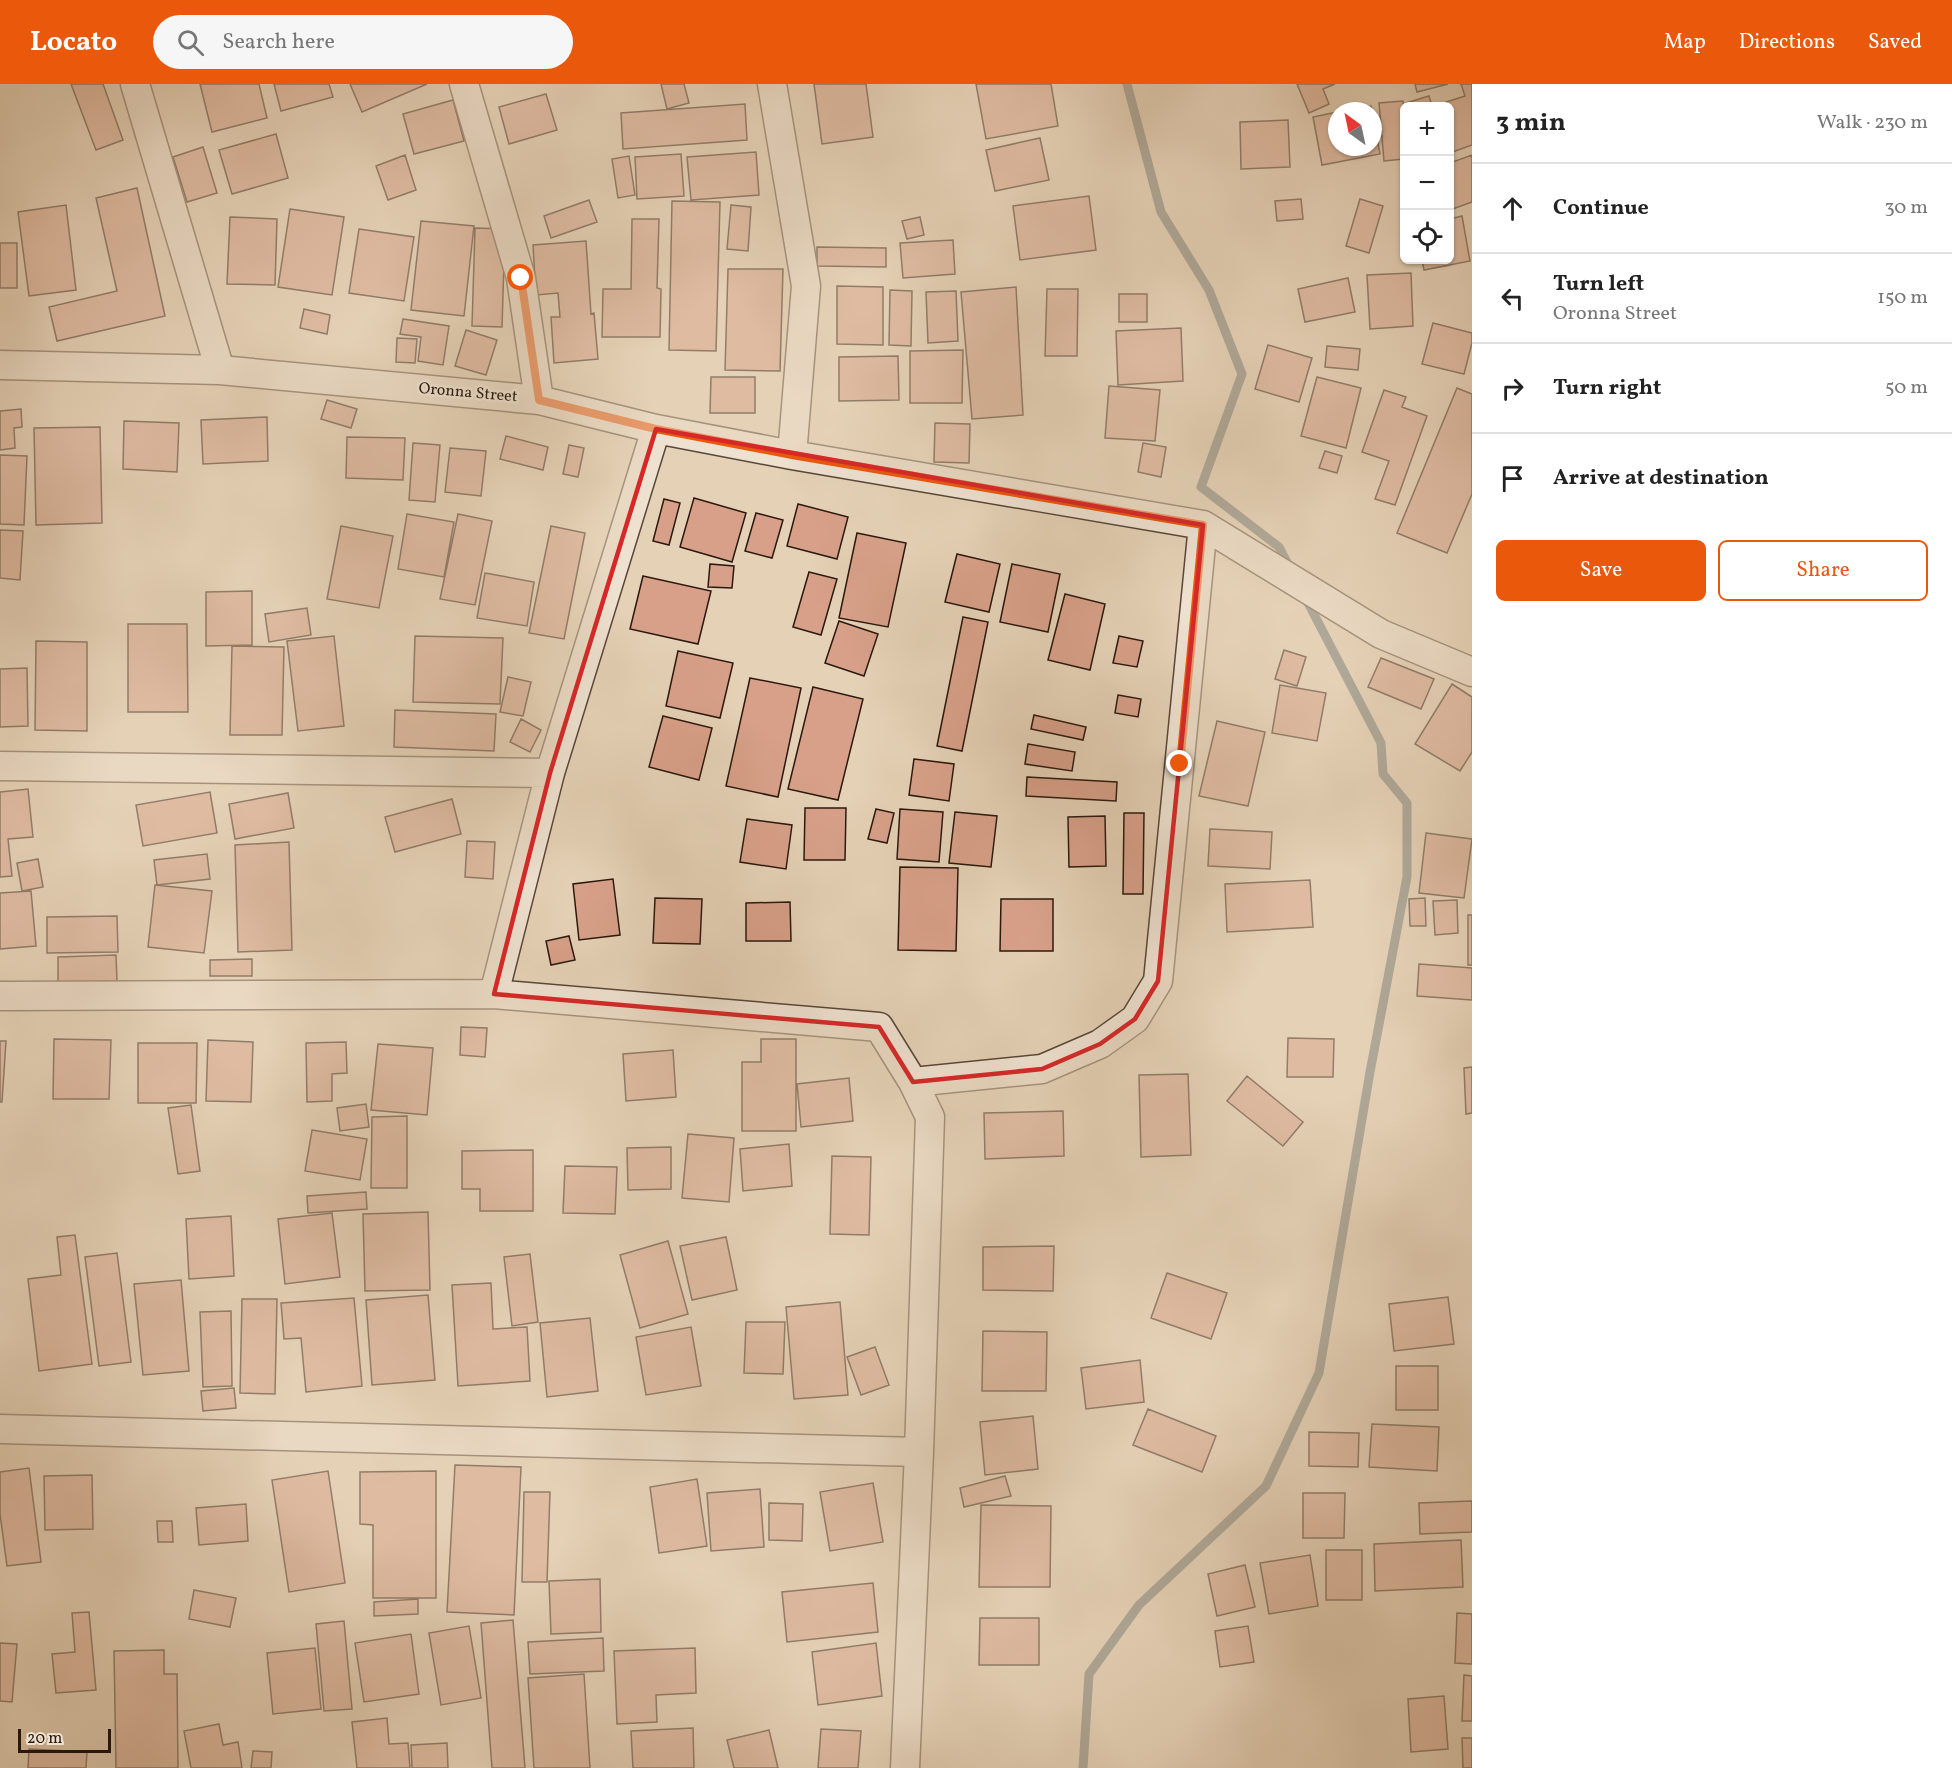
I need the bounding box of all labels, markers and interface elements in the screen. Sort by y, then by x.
search box [153,15,573,69]
text: Locato [30,23,117,62]
icon: search [174,26,207,59]
text: Search here [222,27,335,58]
text: Map [1664,28,1706,57]
text: Directions [1739,28,1835,57]
text: Saved [1868,28,1922,57]
north arrow [1328,102,1382,156]
map controls [1400,102,1454,264]
button: + [1400,102,1454,156]
text: 3 min [1496,105,1566,141]
text: Walk · 230 m [1817,109,1928,137]
button: − [1400,156,1454,210]
icon: ahead [1496,192,1529,225]
text: Continue [1553,193,1649,224]
text: 30 m [1884,194,1928,222]
button: locate [1400,210,1454,264]
route start [507,264,533,290]
text: Turn left [1553,269,1644,300]
icon: left [1496,282,1529,315]
text: 150 m [1877,284,1928,312]
text: Oronna Street [1553,300,1677,328]
icon: right [1496,372,1529,405]
text: Turn right [1553,373,1661,404]
text: 50 m [1885,374,1928,402]
street label: Oronna Street [418,378,519,408]
icon: arrive [1496,462,1529,495]
text: Arrive at destination [1553,463,1769,494]
button: Save [1496,540,1706,601]
button: Share [1718,540,1928,601]
route end [1166,750,1192,776]
scale bar [18,1726,111,1754]
text: 20 m [27,1728,62,1750]

